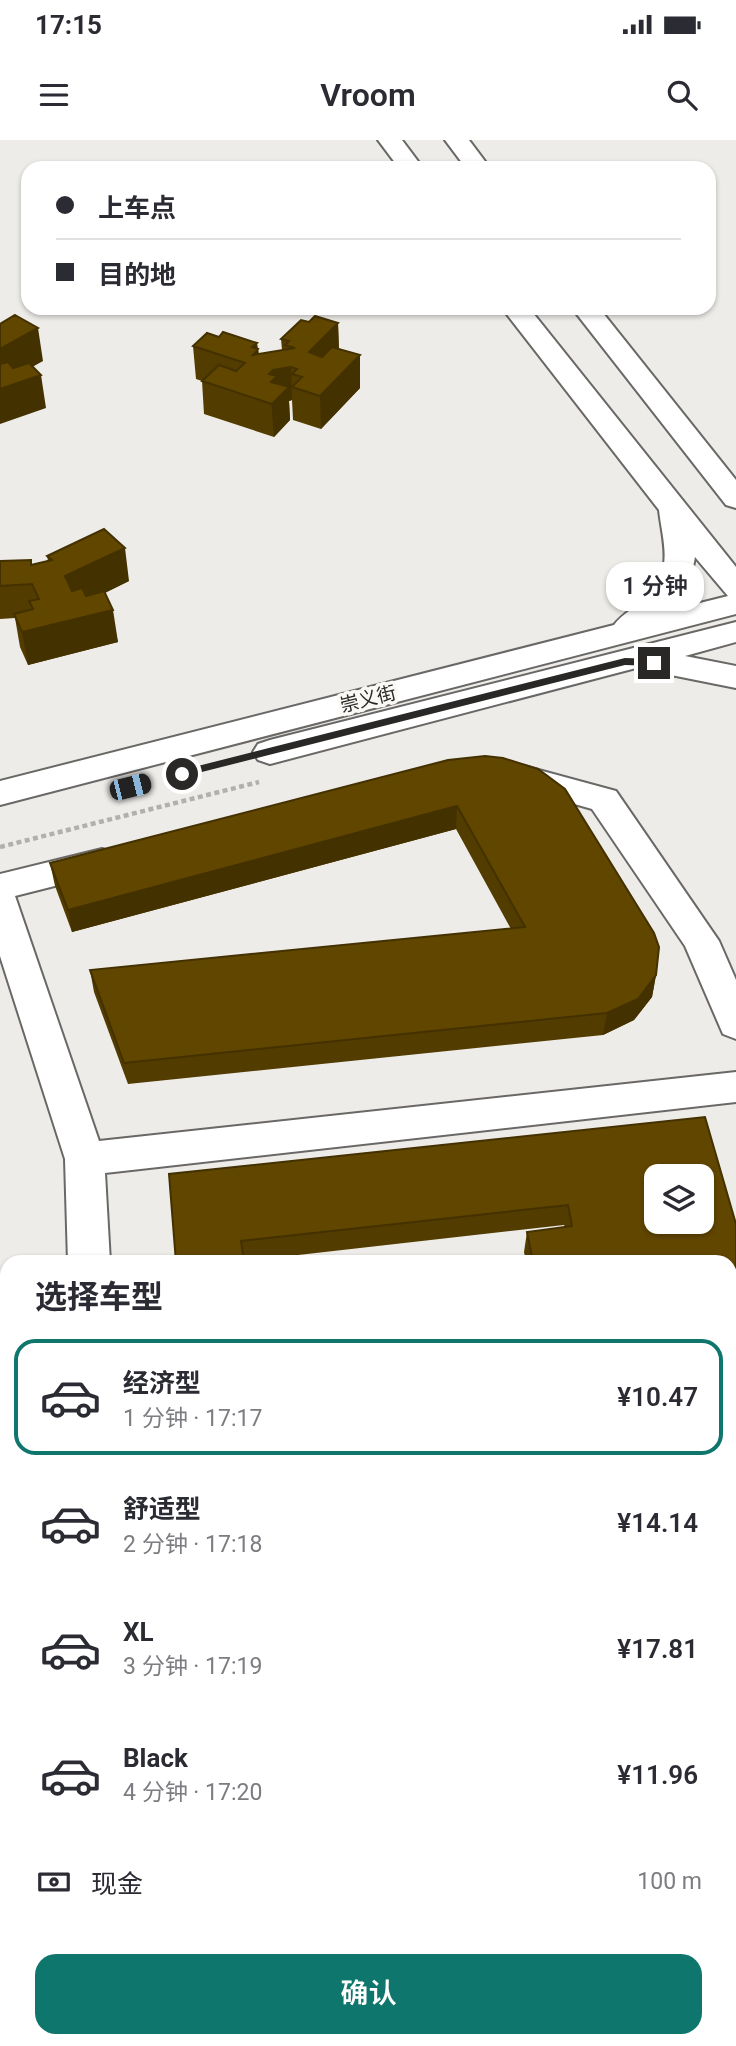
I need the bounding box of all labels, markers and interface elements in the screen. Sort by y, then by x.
text: 17:15 [35,10,102,40]
icon: menu [35,76,73,114]
text: Vroom [320,76,416,114]
icon: search [663,76,701,114]
text: 上车点 [98,193,176,223]
text: 目的地 [98,260,176,290]
callout: 1 分钟 [605,561,703,610]
text: 1 分钟 [623,573,687,600]
route end [638,647,670,679]
street label: 崇义街 [338,681,398,717]
route start [166,758,198,790]
car [108,772,153,802]
map controls [644,1164,714,1234]
button: layers [644,1164,714,1234]
text: 选择车型 [35,1278,163,1316]
icon: car [39,1366,102,1429]
text: 经济型 [123,1368,201,1398]
text: ¥10.47 [617,1382,698,1412]
text: 1 分钟 · 17:17 [123,1405,262,1432]
icon: car [39,1492,102,1555]
text: 舒适型 [123,1494,201,1524]
text: ¥14.14 [617,1508,698,1538]
text: 2 分钟 · 17:18 [123,1531,262,1558]
text: XL [123,1617,154,1647]
icon: car [39,1618,102,1681]
text: ¥17.81 [617,1634,698,1664]
text: 3 分钟 · 17:19 [123,1653,262,1680]
text: Black [123,1743,188,1773]
icon: car [39,1744,102,1807]
text: ¥11.96 [617,1760,698,1790]
text: 4 分钟 · 17:20 [123,1779,262,1806]
icon: cash [35,1863,73,1901]
text: 100 m [637,1868,702,1895]
text: 现金 [91,1869,143,1899]
button: 确认 [35,1954,702,2034]

